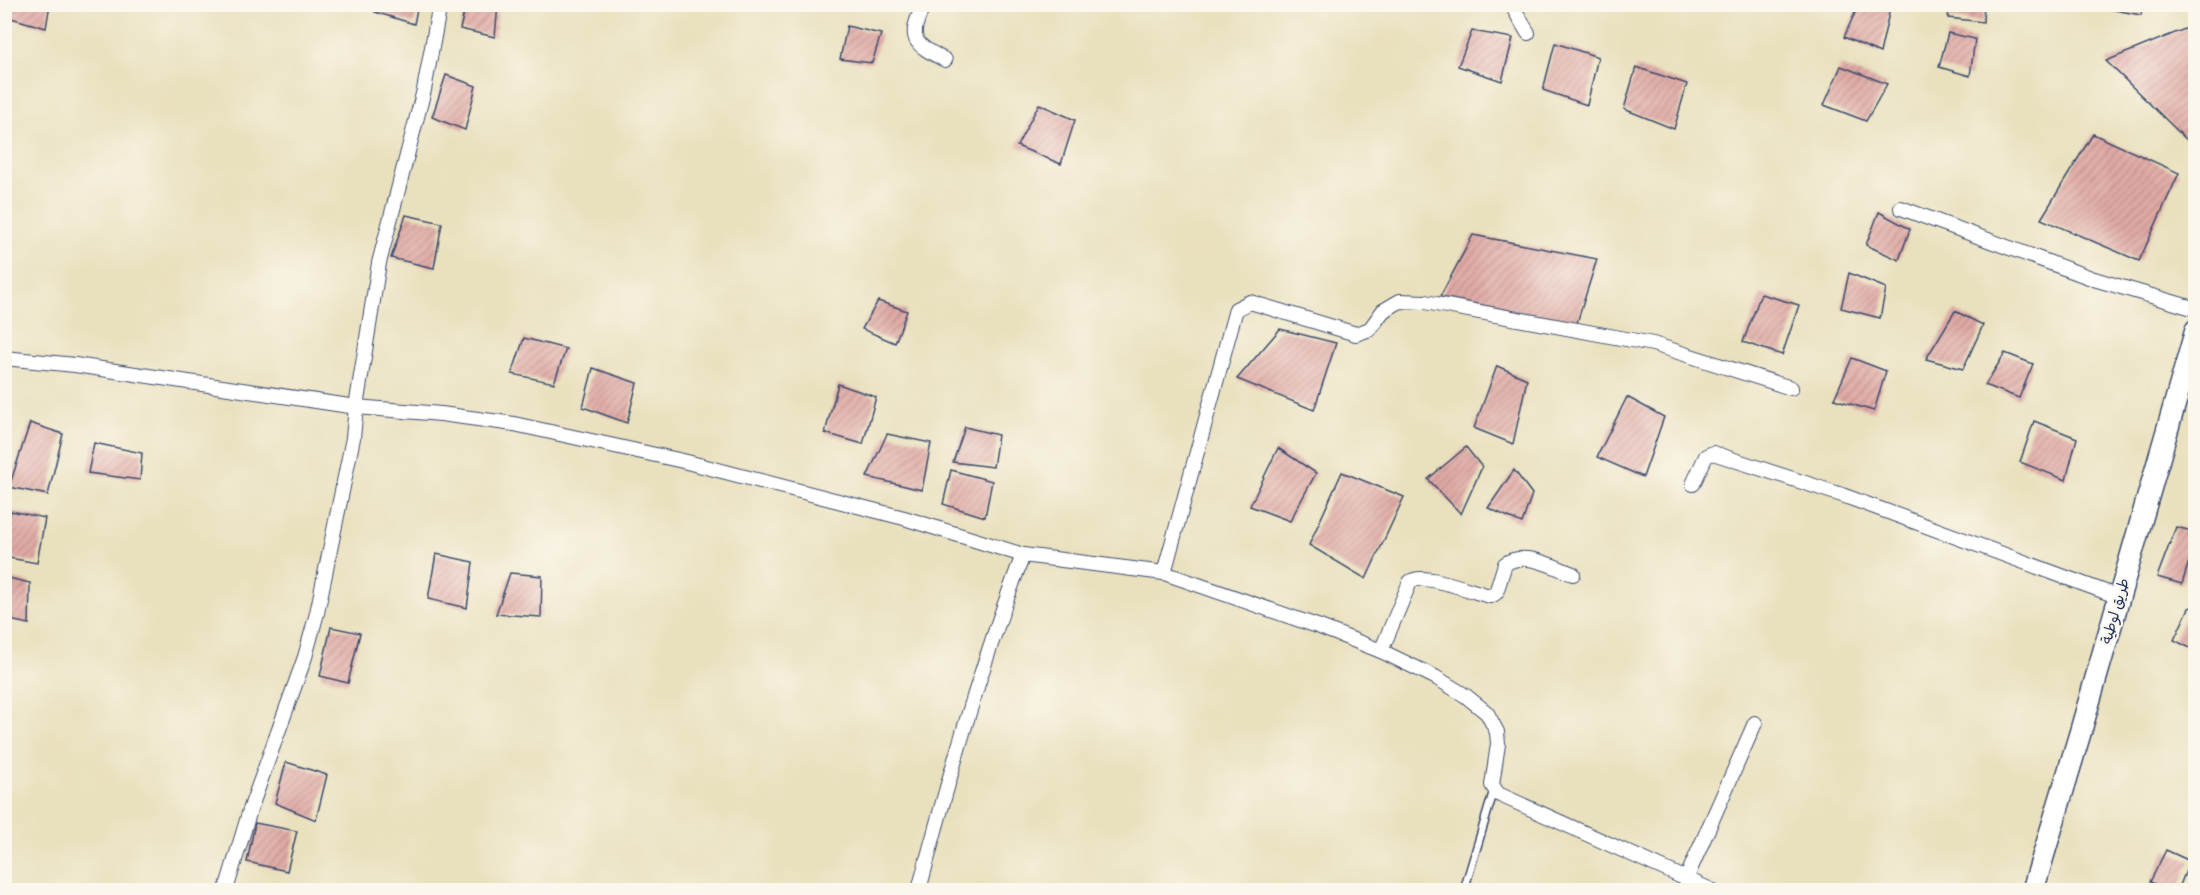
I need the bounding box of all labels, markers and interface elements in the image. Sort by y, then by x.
street label: طريق لوطية [2097,576,2134,646]

